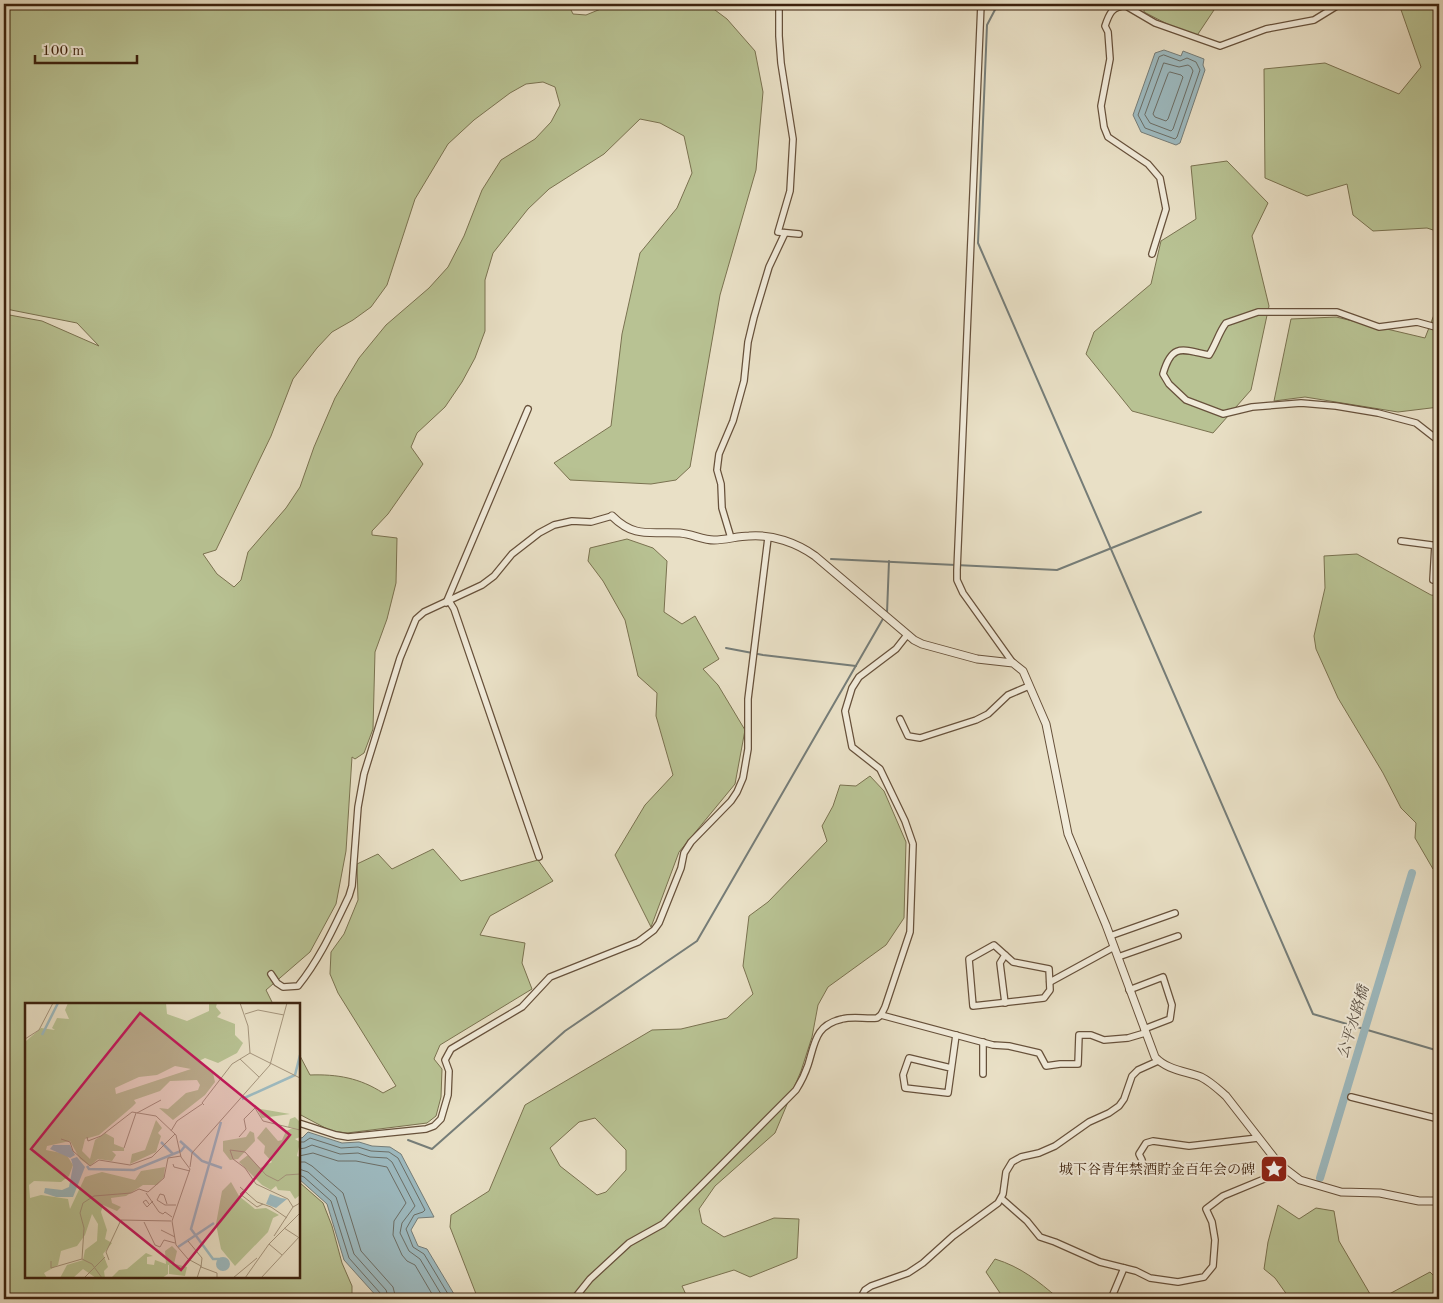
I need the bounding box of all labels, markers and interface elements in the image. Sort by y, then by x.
scale bar [35,32,138,64]
text: 100 m [42,44,84,59]
water label: 公平水路橋 [1334,982,1373,1061]
inset map [25,1003,300,1278]
place icon: 城下谷青年禁酒貯金百年会の碑 [1259,1154,1289,1184]
place label: 城下谷青年禁酒貯金百年会の碑 [1059,1162,1255,1177]

